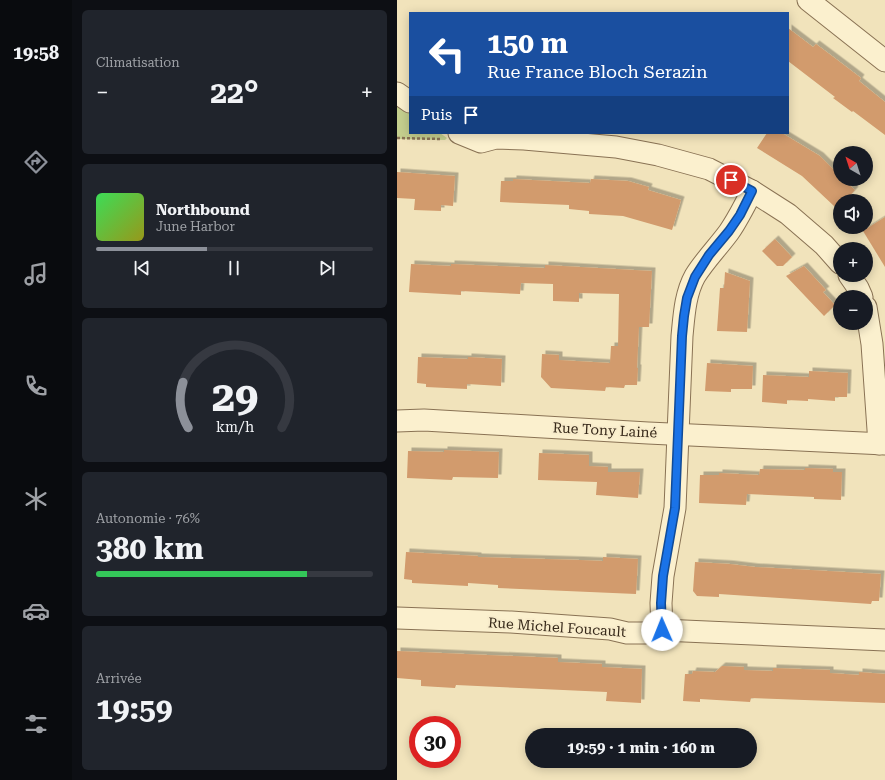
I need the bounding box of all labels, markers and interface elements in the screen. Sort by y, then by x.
text: 150 m [487,27,568,60]
icon: left [421,28,473,80]
text: 19:58 [13,42,59,63]
text: Climatisation [96,55,180,70]
text: Rue France Bloch Serazin [487,61,708,82]
text: 22° [210,75,259,110]
text: − [96,80,108,105]
text: + [361,80,373,105]
icon: arrive [460,104,482,126]
text: Puis [421,106,452,124]
north arrow [833,146,873,186]
map controls [833,146,873,330]
icon: directions [22,148,50,176]
pin [714,163,748,197]
icon: arrive [720,169,742,191]
button: sound [833,194,873,234]
text: Northbound [156,201,250,219]
text: June Harbor [156,219,235,234]
button: + [833,242,873,282]
icon: previous [131,257,153,279]
icon: pause [223,257,245,279]
icon: next [316,257,338,279]
icon: music [22,260,50,288]
button: − [833,290,873,330]
icon: phone [22,372,50,400]
text: 29 [211,372,258,421]
text: km/h [215,419,254,435]
street label: Rue Tony Lainé [552,419,658,441]
icon: climate [22,485,50,513]
text: Autonomie · 76% [96,511,200,526]
text: 380 km [96,531,204,566]
icon: car [22,597,50,625]
position arrow [641,609,683,651]
street label: Rue Michel Foucault [487,614,627,640]
text: Arrivée [96,671,142,686]
text: 19:59 [96,691,173,726]
icon: filters [22,710,50,738]
speed limit sign: 30 [409,716,461,768]
text: 19:59 · 1 min · 160 m [567,739,715,757]

